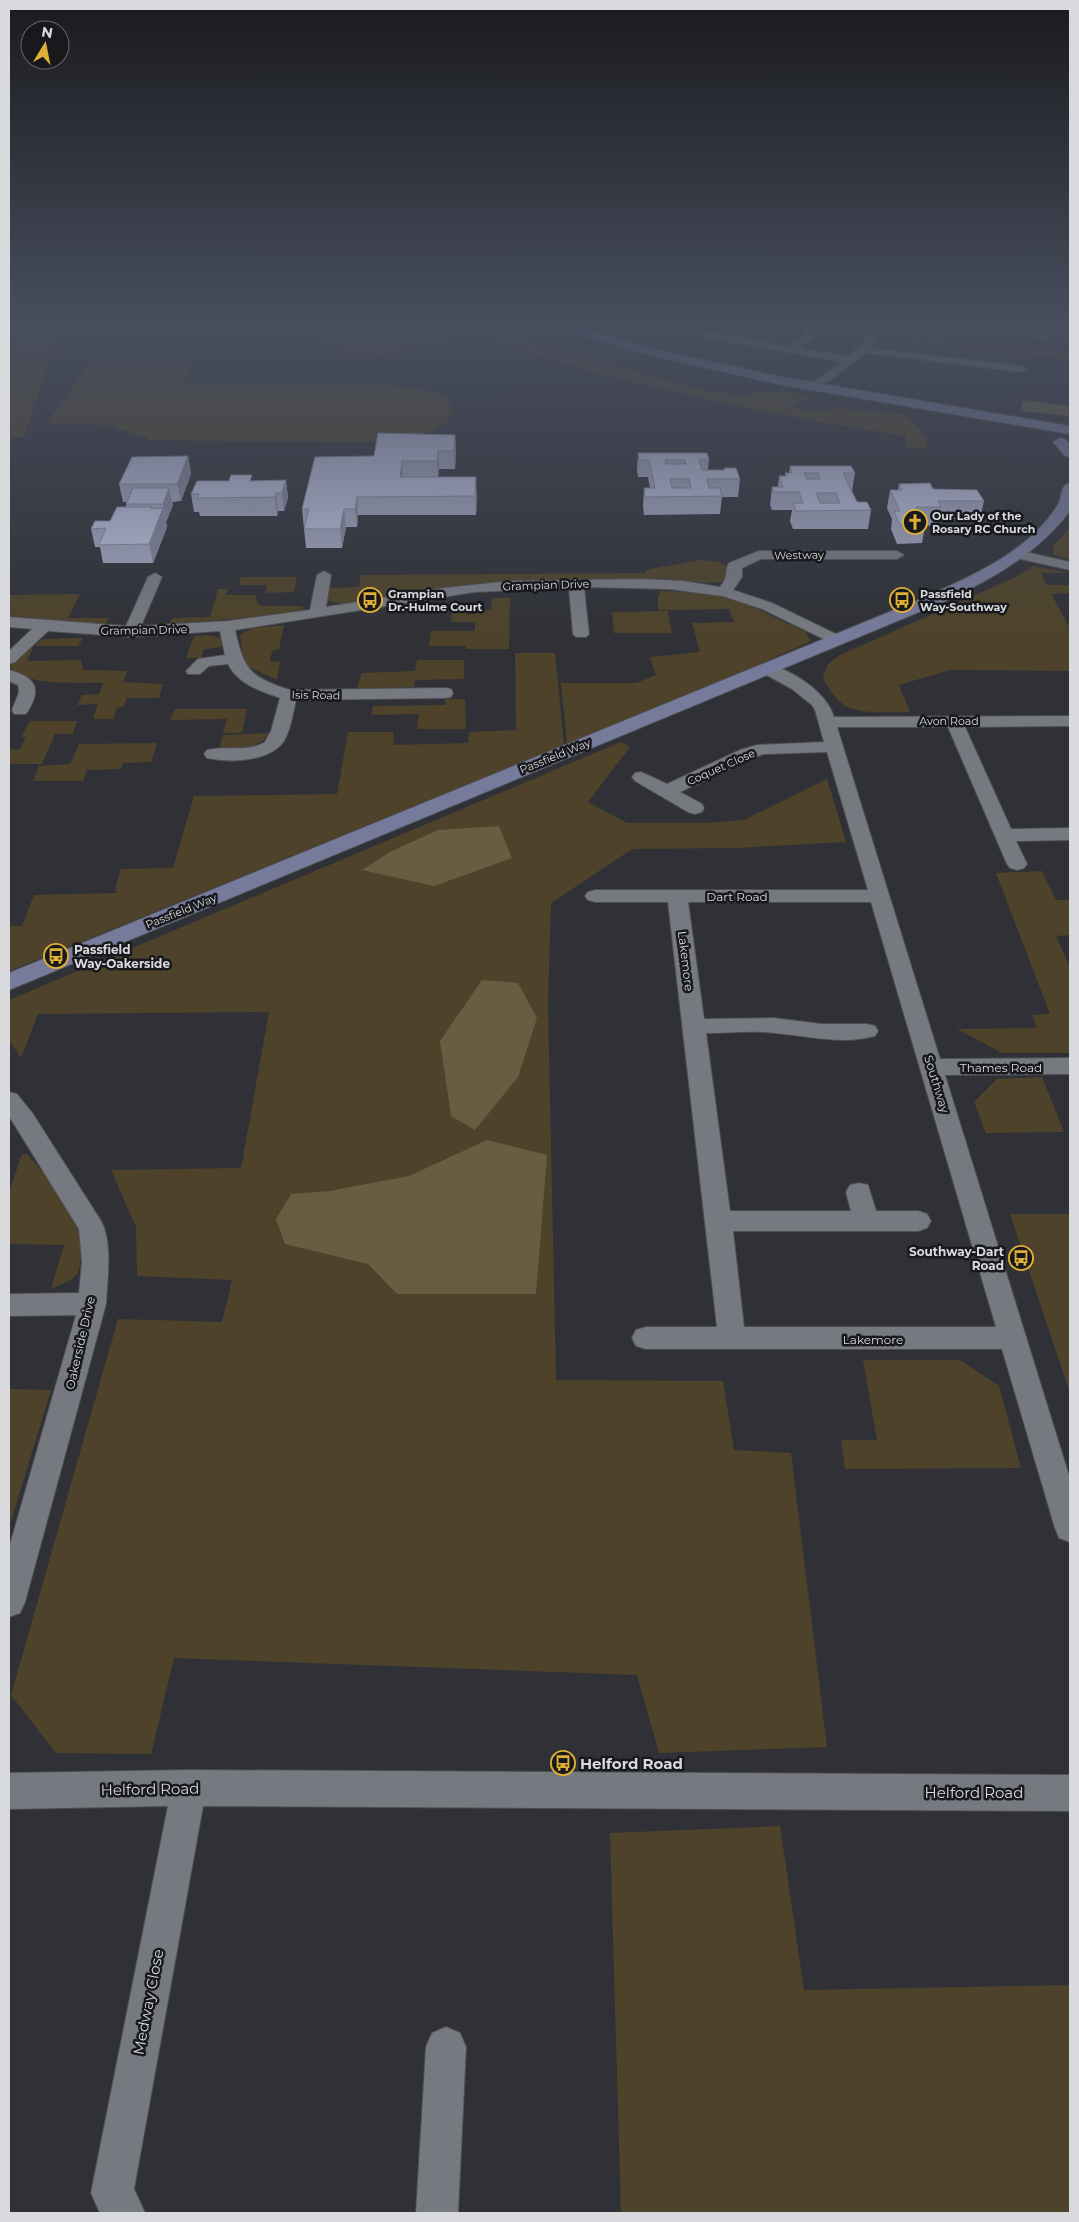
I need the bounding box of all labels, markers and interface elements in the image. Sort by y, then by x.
north arrow [20,20,70,70]
text: N [40,22,54,42]
church icon: Our Lady of the Rosary RC Church [902,509,928,535]
place label: Our Lady of the Rosary RC Church [932,509,1035,536]
street label: Westway [774,548,824,562]
street label: Grampian Drive [502,576,590,594]
bus stop icon: Grampian Dr.-Hulme Court [357,587,383,613]
place label: Grampian Dr.-Hulme Court [388,587,483,614]
bus stop icon: Passfield Way-Southway [889,587,915,613]
place label: Passfield Way-Southway [920,587,1007,614]
street label: Grampian Drive [101,622,188,638]
street label: Isis Road [292,688,340,702]
street label: Avon Road [919,714,979,728]
street label: Passfield Way [517,735,593,777]
street label: Coquet Close [685,746,757,788]
street label: Dart Road [706,889,768,904]
street label: Passfield Way [143,890,219,932]
street label: Lakemore [675,930,697,992]
place label: Passfield Way-Oakerside [74,942,170,971]
bus stop icon: Passfield Way-Oakerside [43,943,69,969]
street label: Southway [921,1053,953,1115]
street label: Thames Road [960,1060,1042,1075]
place label: Southway-Dart Road [909,1244,1005,1273]
bus stop icon: Southway-Dart Road [1008,1245,1034,1271]
street label: Oakerside Drive [62,1295,98,1391]
street label: Lakemore [843,1332,903,1347]
bus stop icon: Helford Road [550,1750,576,1776]
place label: Helford Road [580,1754,683,1773]
street label: Helford Road [100,1779,200,1799]
street label: Helford Road [925,1783,1023,1802]
street label: Medway Close [128,1947,168,2057]

